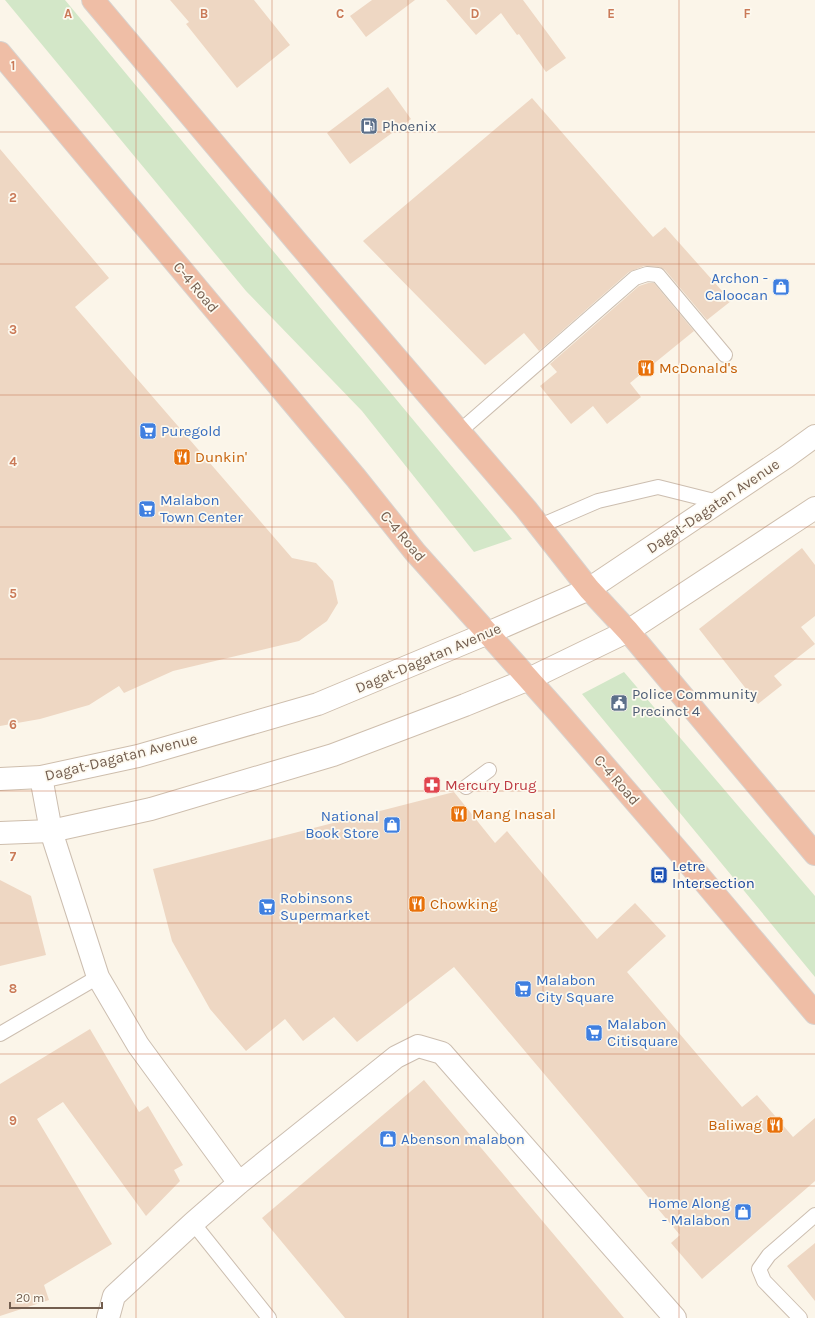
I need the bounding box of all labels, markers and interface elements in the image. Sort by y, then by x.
text: A [64,6,72,21]
text: B [200,6,208,21]
text: C [336,6,344,21]
text: D [471,6,480,21]
text: E [607,6,615,21]
text: F [743,6,751,21]
text: 1 [11,58,15,73]
fuel station icon: Phoenix [359,116,379,136]
place label: Phoenix [382,117,437,135]
text: 2 [9,190,17,205]
street label: C-4 Road [170,258,222,316]
place label: Archon - Caloocan [705,269,768,304]
shop icon: Archon - Caloocan [771,277,791,297]
text: 3 [9,322,17,337]
restaurant icon: McDonald's [636,358,656,378]
place label: McDonald's [659,359,738,377]
supermarket icon: Puregold [138,421,158,441]
place label: Puregold [161,422,221,440]
restaurant icon: Dunkin' [172,447,192,467]
place label: Dunkin' [195,448,247,466]
text: 4 [9,454,17,469]
street label: Dagat-Dagatan Avenue [643,455,783,557]
place label: Malabon Town Center [160,491,243,526]
supermarket icon: Malabon Town Center [137,499,157,519]
street label: C-4 Road [377,507,429,565]
text: 5 [9,586,17,601]
street label: Dagat-Dagatan Avenue [352,619,504,697]
place label: Police Community Precinct 4 [632,685,757,720]
public building icon: Police Community Precinct 4 [609,693,629,713]
text: 6 [9,717,17,732]
street label: Dagat-Dagatan Avenue [43,729,199,785]
street label: C-4 Road [590,751,644,809]
pharmacy icon: Mercury Drug [422,775,442,795]
place label: Mercury Drug [445,776,537,794]
restaurant icon: Mang Inasal [449,804,469,824]
place label: Mang Inasal [472,805,556,823]
place label: National Book Store [305,807,379,842]
shop icon: National Book Store [382,815,402,835]
text: 7 [10,849,17,864]
place label: Letre Intersection [672,857,755,892]
bus stop icon: Letre Intersection [649,865,669,885]
place label: Robinsons Supermarket [280,889,370,924]
restaurant icon: Chowking [407,894,427,914]
place label: Chowking [430,895,498,913]
supermarket icon: Robinsons Supermarket [257,897,277,917]
place label: Malabon City Square [536,971,614,1006]
supermarket icon: Malabon City Square [513,979,533,999]
text: 8 [9,981,17,996]
place label: Malabon Citisquare [607,1015,678,1050]
supermarket icon: Malabon Citisquare [584,1023,604,1043]
text: 9 [9,1113,17,1128]
restaurant icon: Baliwag [765,1115,785,1135]
place label: Baliwag [708,1116,763,1134]
shop icon: Abenson malabon [378,1129,398,1149]
place label: Abenson malabon [401,1130,525,1148]
place label: Home Along - Malabon [648,1194,731,1229]
shop icon: Home Along - Malabon [733,1202,753,1222]
scale bar [10,1284,102,1310]
text: 20 m [16,1291,44,1305]

